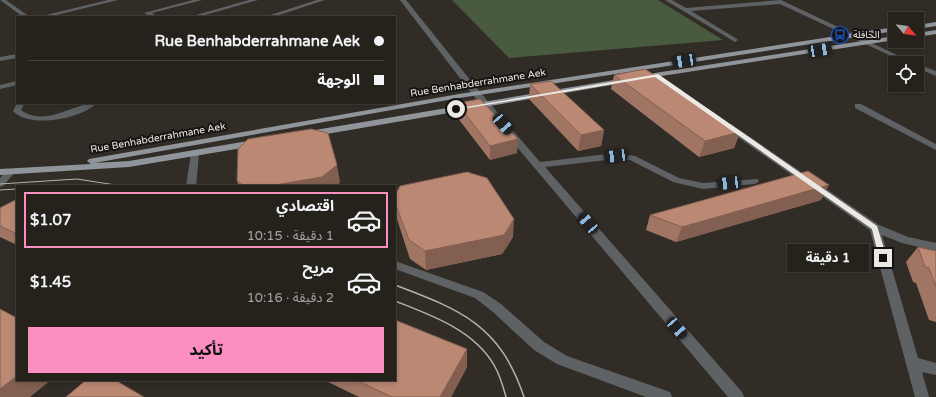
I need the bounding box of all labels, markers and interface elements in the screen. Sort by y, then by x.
north arrow [888,12,924,48]
map controls [888,12,924,92]
bus stop icon: الحافلة [830,25,850,45]
place label: الحافلة [853,29,880,41]
text: Rue Benhabderrahmane Aek [154,32,360,50]
car [807,42,833,58]
car [671,53,697,69]
button: locate [888,56,924,92]
street label: Rue Benhabderrahmane Aek [409,66,547,100]
text: الوجهة [317,71,360,89]
route start [447,100,465,118]
car [491,111,515,137]
street label: Rue Benhabderrahmane Aek [89,120,227,156]
car [603,149,629,163]
car [716,176,742,190]
text: اقتصادي [276,197,334,215]
icon: car [346,202,382,238]
car [576,210,600,236]
text: $1.07 [30,211,71,229]
text: 1 دقيقة · 10:15 [247,228,334,244]
callout: 1 دقيقة [787,244,869,272]
route end [874,249,892,267]
text: 1 دقيقة [806,250,850,266]
text: مريح [302,259,334,277]
icon: car [346,264,382,300]
text: $1.45 [30,273,71,291]
text: 2 دقيقة · 10:16 [247,290,334,306]
car [665,315,689,341]
button: تأكيد [28,327,384,373]

